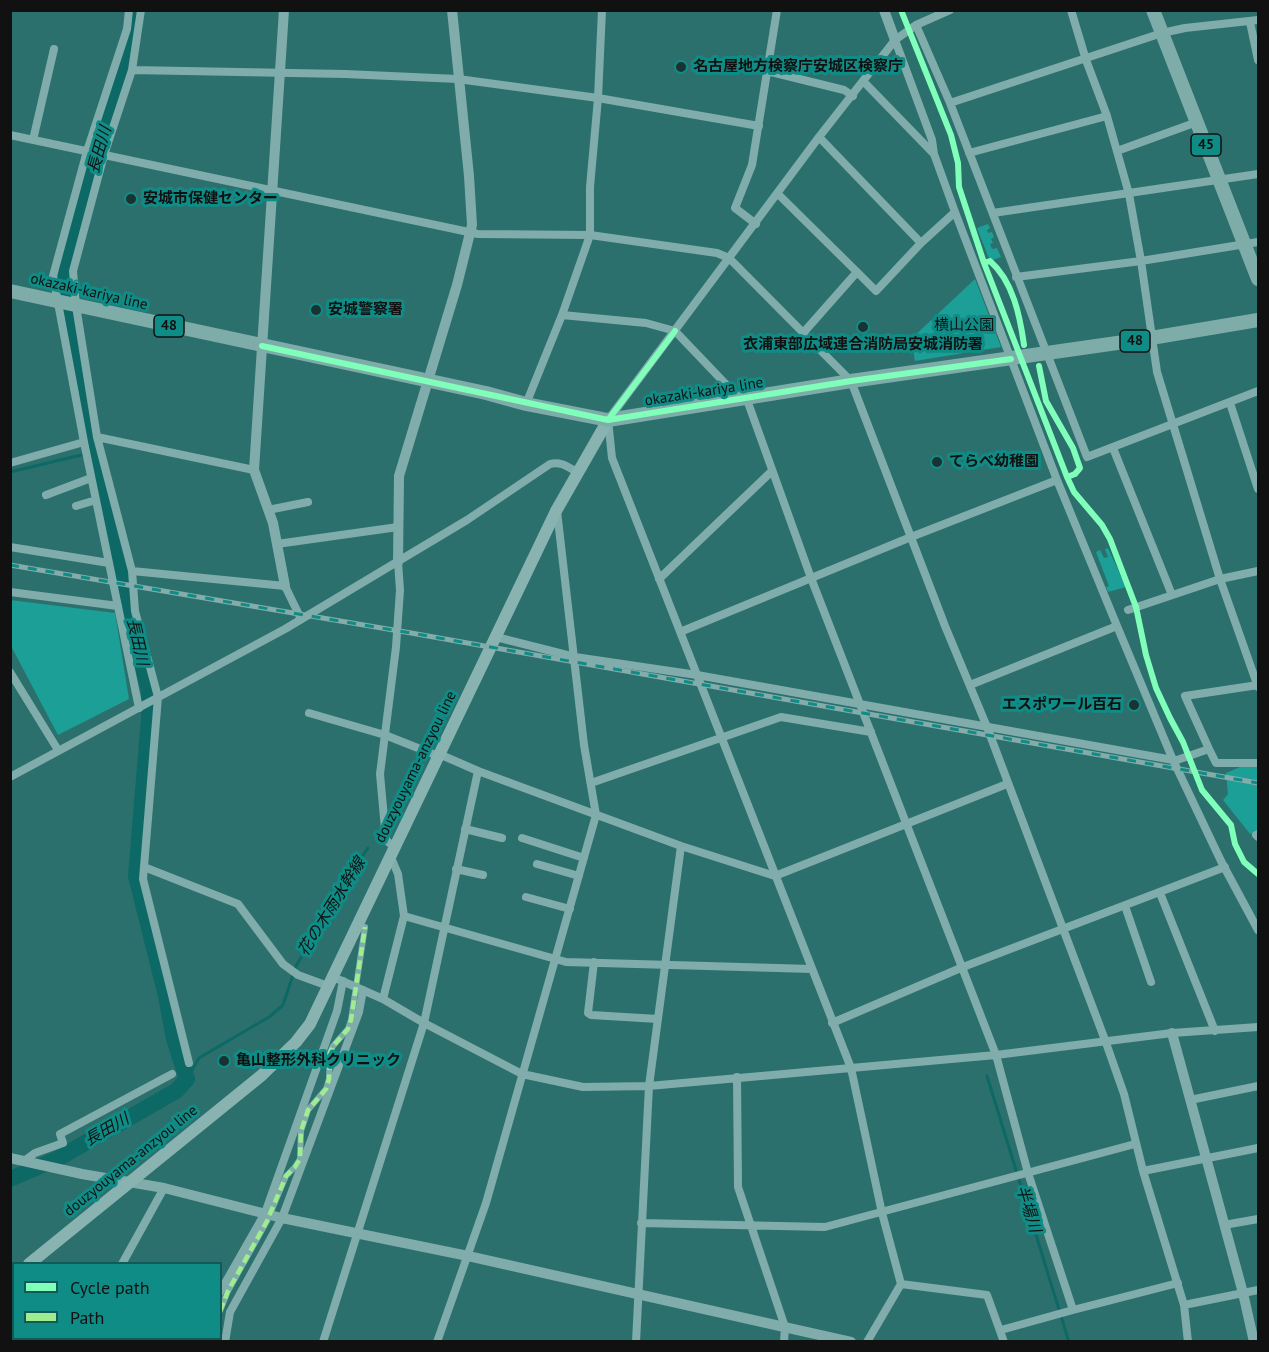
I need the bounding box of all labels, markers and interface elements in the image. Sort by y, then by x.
place label: 名古屋地方検察庁安城区検察庁 [693,58,903,76]
marker: 名古屋地方検察庁安城区検察庁 [674,60,688,74]
water label: 長田川 [84,124,116,176]
road number: 45 [1191,134,1221,156]
place label: 安城市保健センター [143,190,278,208]
marker: 安城市保健センター [124,192,138,206]
street label: okazaki-kariya line [29,270,149,314]
place label: 安城警察署 [328,301,403,319]
marker: 安城警察署 [309,303,323,317]
road number: 48 [154,315,184,337]
park label: 横山公園 [934,317,994,335]
marker: 衣浦東部広域連合消防局安城消防署 [856,320,870,334]
road number: 48 [1120,330,1150,352]
place label: 衣浦東部広域連合消防局安城消防署 [743,336,983,354]
street label: okazaki-kariya line [643,374,765,410]
place label: てらべ幼稚園 [949,453,1039,471]
marker: てらべ幼稚園 [930,455,944,469]
water label: 長田川 [122,616,152,668]
street label: douzyouyama-anzyou line [371,688,461,846]
place label: エスポワール百石 [1002,696,1122,714]
marker: エスポワール百石 [1127,698,1141,712]
water label: 花の木雨水幹線 [294,854,370,960]
place label: 亀山整形外科クリニック [236,1052,401,1070]
marker: 亀山整形外科クリニック [217,1054,231,1068]
street label: douzyouyama-anzyou line [61,1102,201,1220]
water label: 長田川 [81,1110,133,1150]
water label: 半場川 [1012,1183,1044,1235]
legend [12,1262,222,1340]
text: Cycle path [70,1276,150,1299]
text: Path [70,1306,104,1329]

